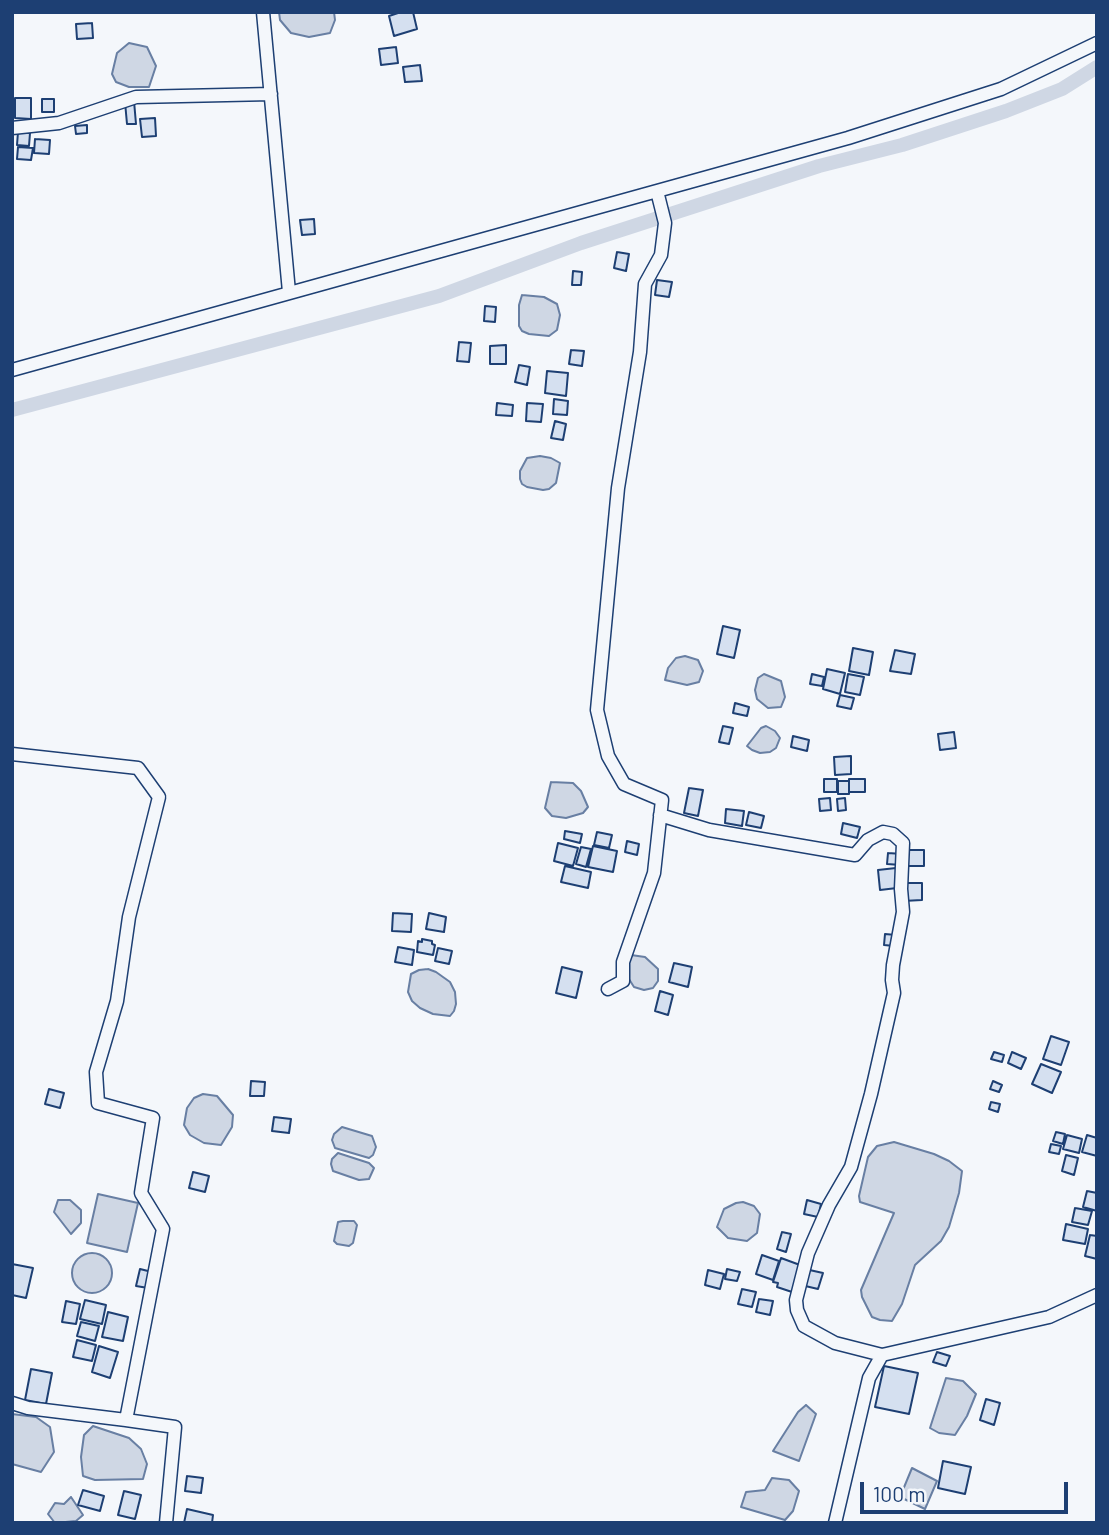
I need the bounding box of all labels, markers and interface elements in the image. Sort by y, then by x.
scale bar [864,1468,1072,1512]
text: 100 m [873,1481,926,1506]

